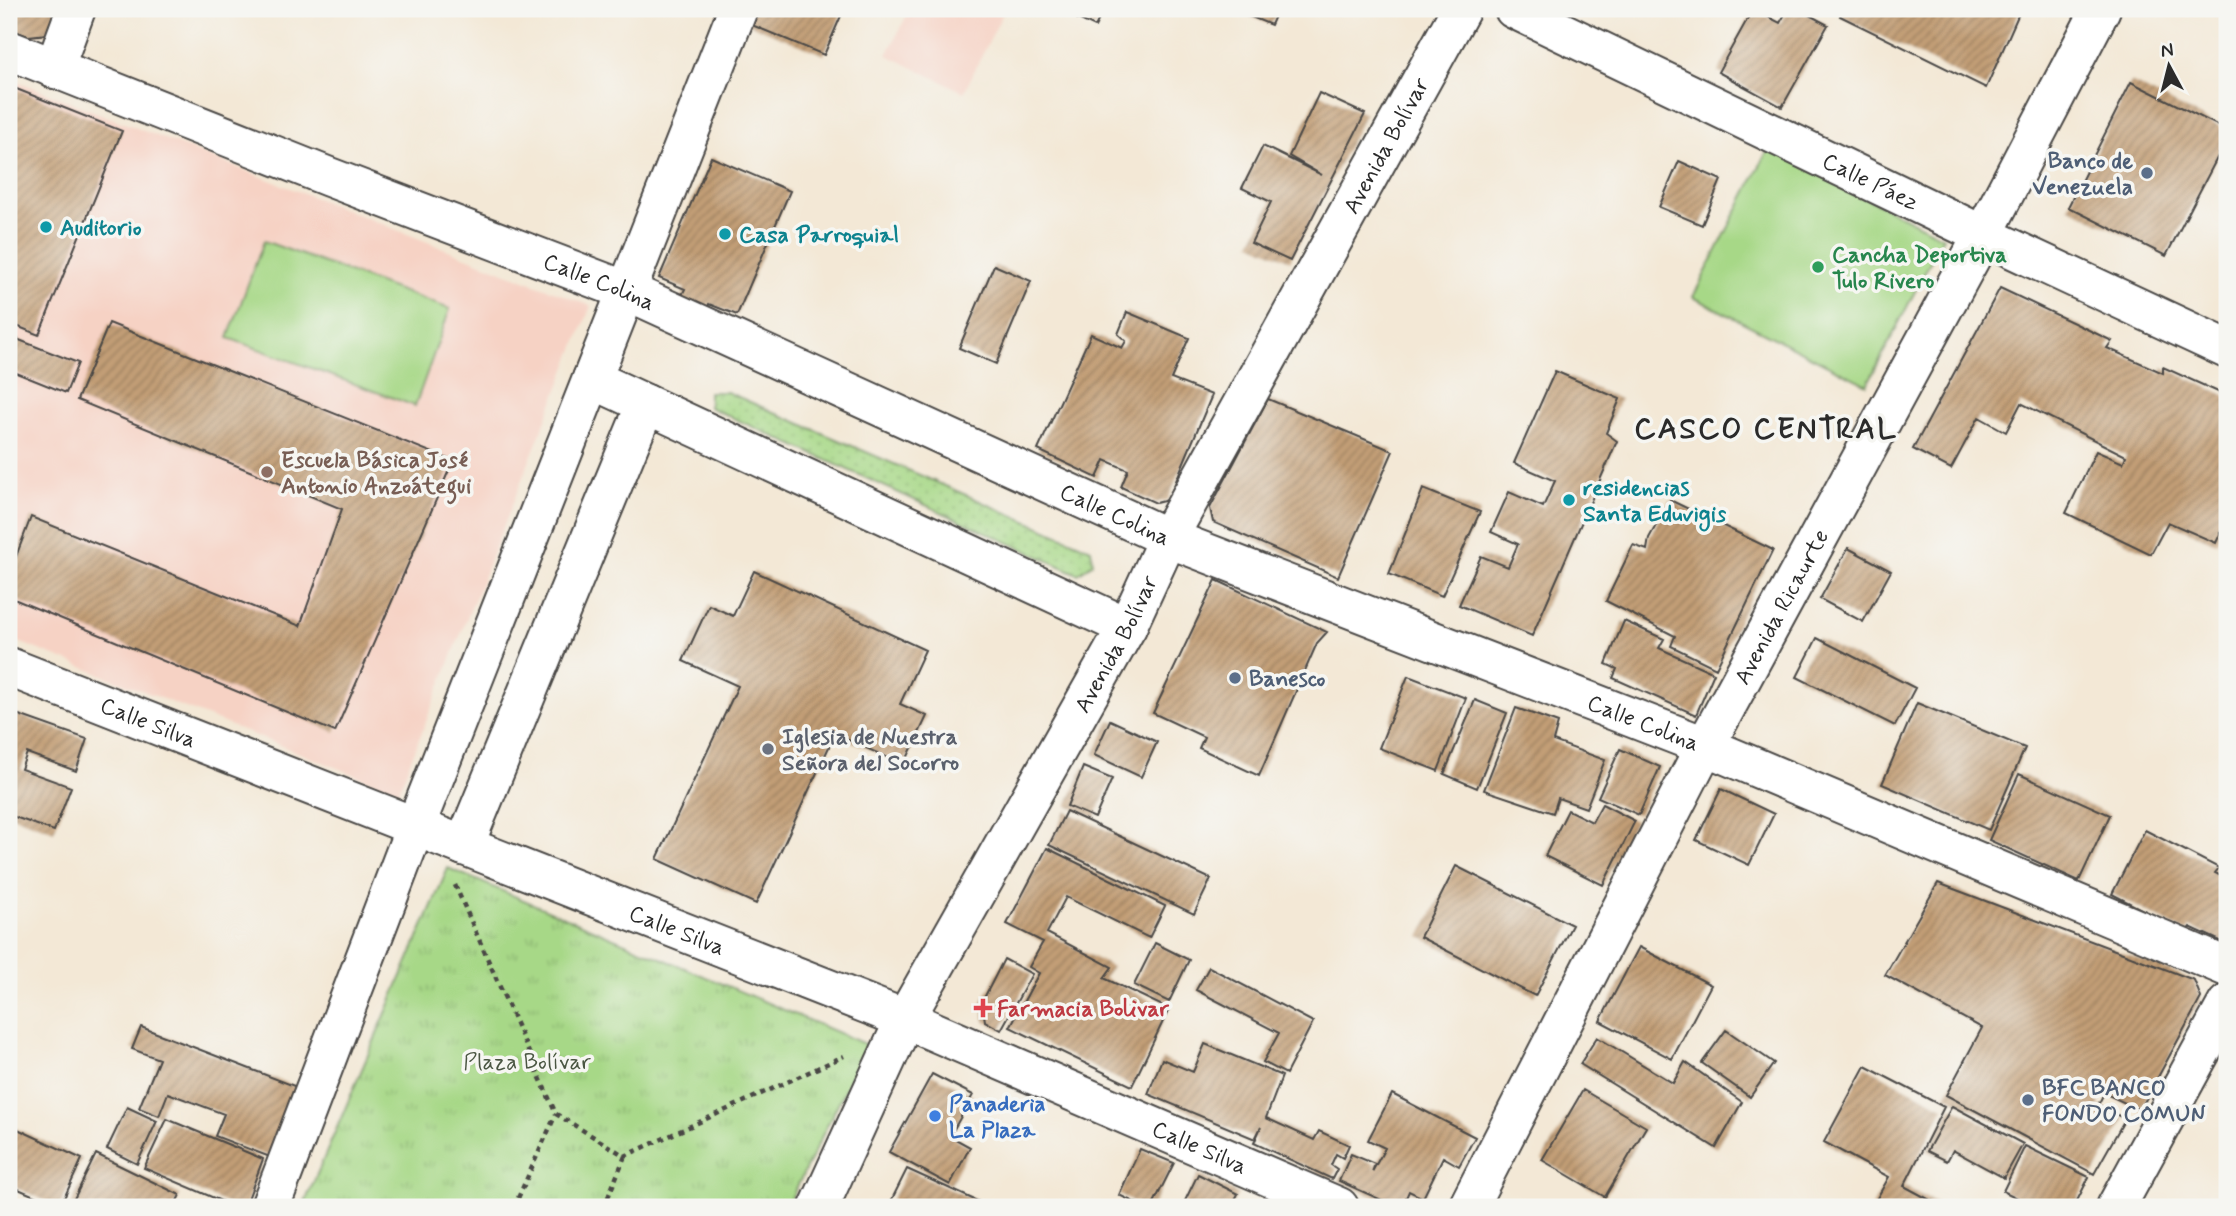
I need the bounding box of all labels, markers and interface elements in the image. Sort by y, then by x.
north arrow [2134,32,2204,102]
text: N [2159,37,2175,64]
street label: Avenida Bolívar [1337,73,1437,220]
street label: Calle Páez [1817,147,1923,219]
place label: Banco de Venezuela [2032,147,2133,203]
marker: Banco de Venezuela [2139,165,2155,181]
place label: Auditorio [60,214,142,244]
marker: Auditorio [38,219,54,235]
place label: Casa Parroquial [739,221,899,251]
marker: Casa Parroquial [717,226,733,242]
place label: Cancha Deportiva Tulo Rivero [1832,241,2007,297]
street label: Calle Colina [539,247,659,319]
marker: Cancha Deportiva Tulo Rivero [1810,259,1826,275]
district label: CASCO CENTRAL [1634,410,1898,449]
place label: Escuela Básica José Antonio Anzoátegui [281,446,471,505]
marker: Escuela Básica José Antonio Anzoátegui [259,464,275,480]
place label: residencias Santa Eduvigis [1583,474,1727,532]
street label: Calle Colina [1055,478,1174,554]
marker: residencias Santa Eduvigis [1561,492,1577,508]
street label: Avenida Ricaurte [1728,525,1837,690]
street label: Avenida Bolívar [1068,571,1166,719]
place label: Banesco [1249,665,1326,695]
marker: Banesco [1227,670,1243,686]
street label: Calle Colina [1582,689,1703,759]
street label: Calle Silva [95,691,200,756]
place label: Iglesia de Nuestra Señora del Socorro [782,723,959,779]
marker: Iglesia de Nuestra Señora del Socorro [760,741,776,757]
street label: Calle Silva [624,899,729,964]
place label: Farmacia Bolivar [997,995,1170,1025]
marker: Farmacia Bolivar [975,1000,991,1016]
park label: Plaza Bolívar [463,1048,591,1078]
place label: BFC BANCO FONDO COMUN [2042,1074,2205,1130]
place label: Panaderia La Plaza [949,1090,1046,1146]
marker: BFC BANCO FONDO COMUN [2020,1092,2036,1108]
marker: Panaderia La Plaza [927,1108,943,1124]
street label: Calle Silva [1147,1115,1251,1182]

